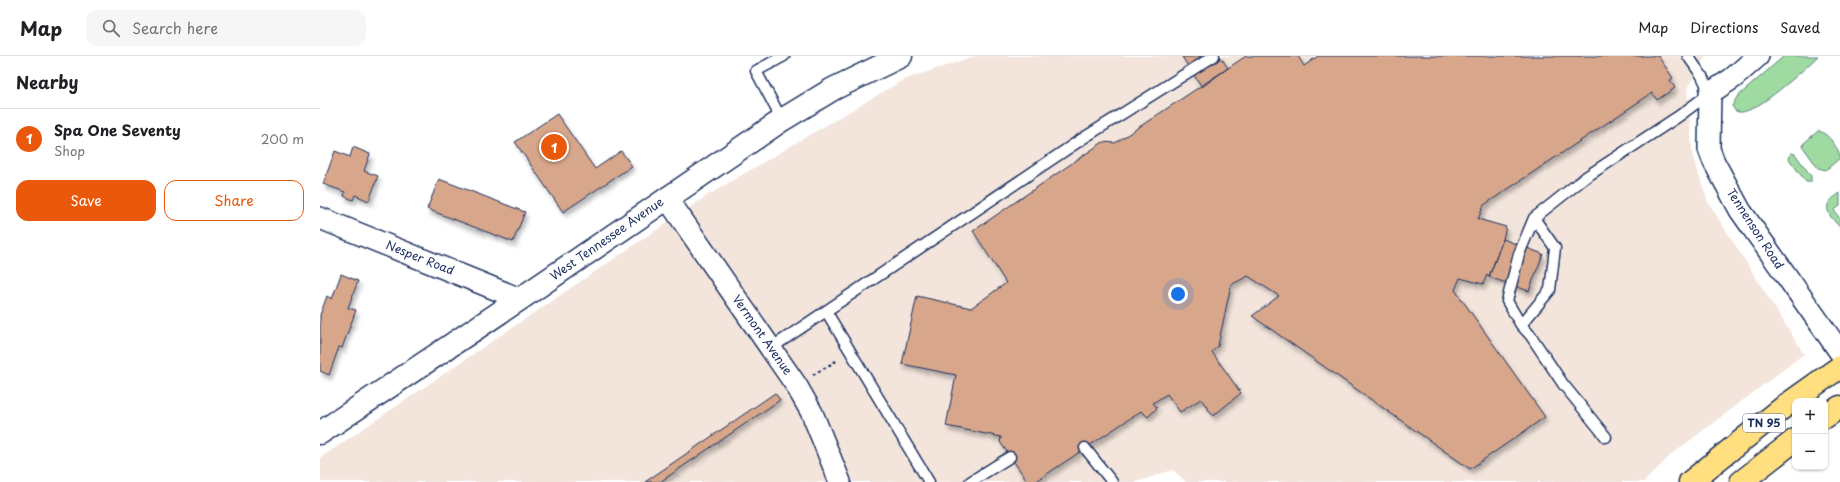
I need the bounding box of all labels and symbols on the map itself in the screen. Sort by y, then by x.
pin: 1 [541,132,567,162]
street label: Tennenson Road [1723,185,1789,272]
street label: West Tennessee Avenue [546,192,667,284]
street label: Nesper Road [384,235,457,279]
your location [1168,284,1188,304]
street label: Vermont Avenue [728,291,798,379]
road number: TN 95 [1743,414,1785,432]

